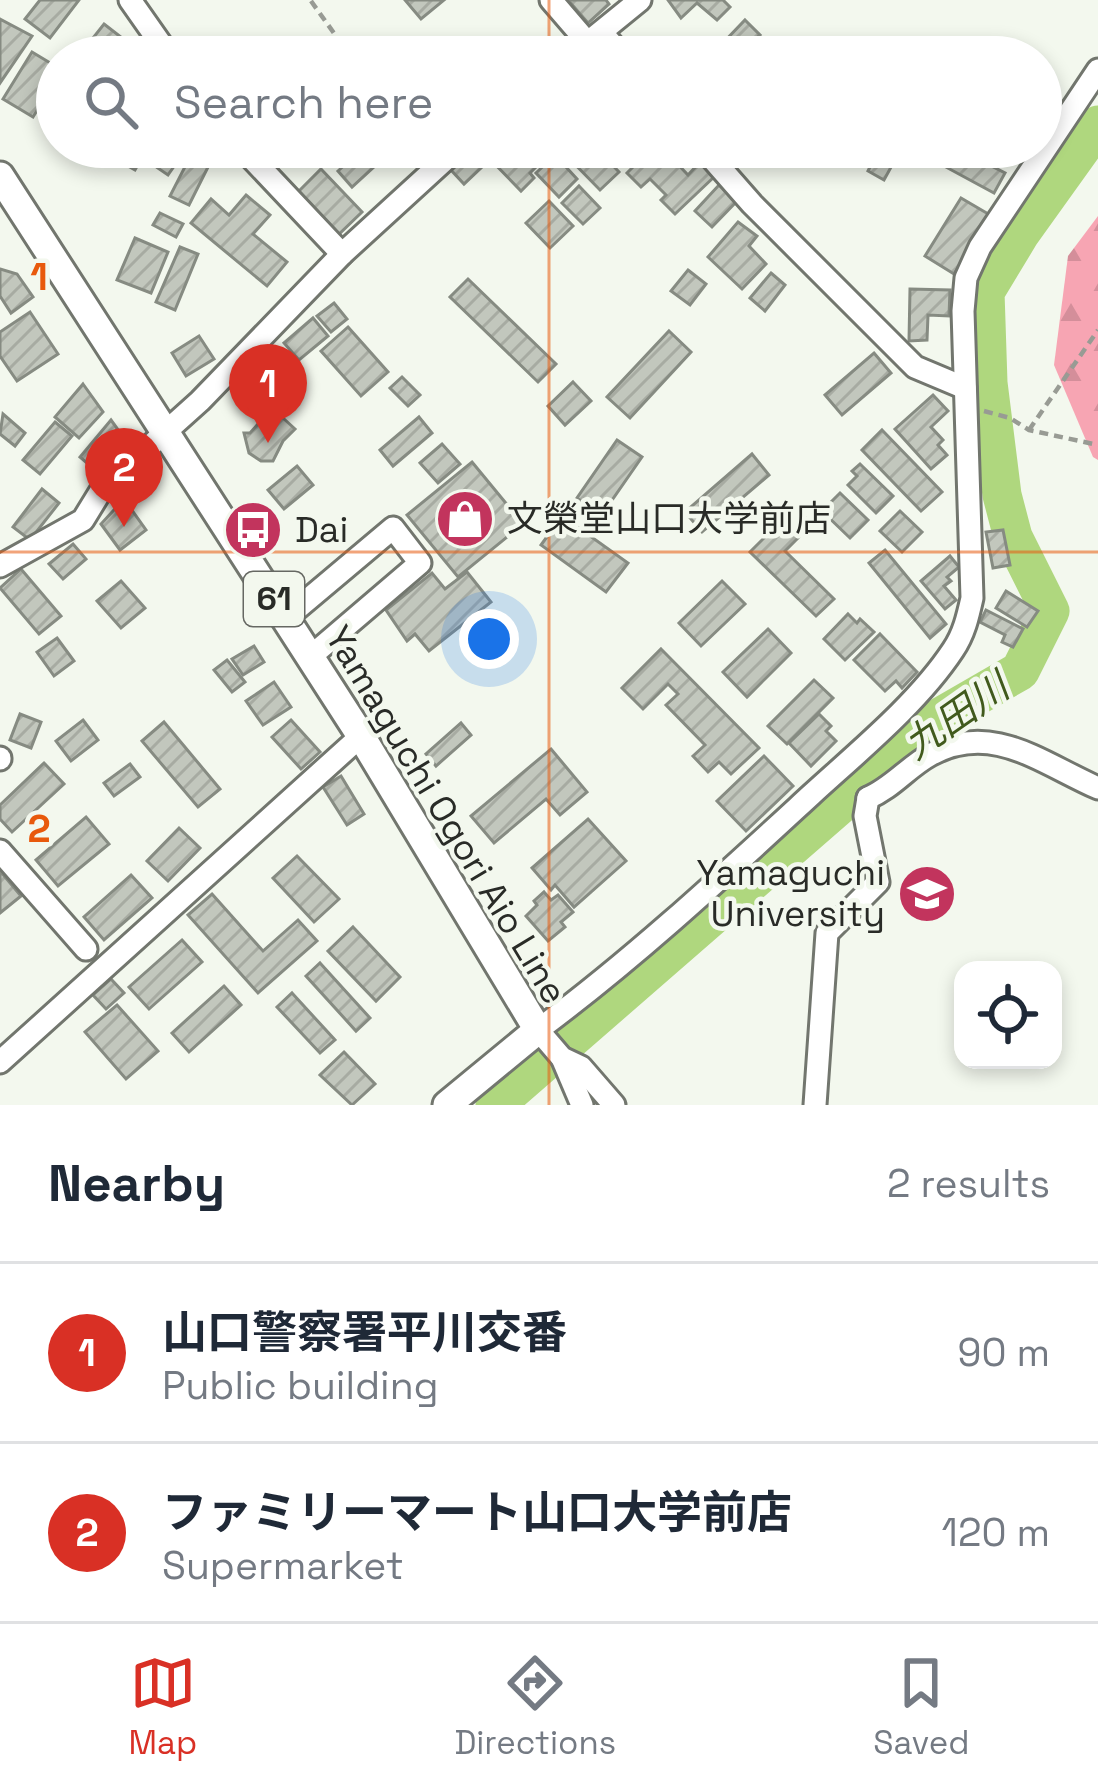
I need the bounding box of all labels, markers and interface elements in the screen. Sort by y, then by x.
search box [36,36,1062,168]
icon: search [78,69,144,135]
text: Search here [174,74,433,131]
text: 1 [30,252,48,301]
pin: 1 [229,344,307,443]
pin: 2 [85,428,163,527]
shop icon: 文榮堂山口大学前店 [434,488,496,550]
place label: 文榮堂山口大学前店 [507,496,831,542]
bus stop icon: Dai [222,499,284,561]
place label: Dai [295,507,348,553]
road number: 61 [244,572,304,626]
your location [459,609,519,669]
street label: Yamaguchi Ogori Aio Line [315,617,577,1013]
water label: 九田川 [894,660,1021,770]
text: 2 [27,804,51,853]
place label: Yamaguchi University [697,850,885,937]
school or university icon: Yamaguchi University [896,863,958,925]
map controls [954,961,1062,1069]
button: locate [954,961,1062,1069]
text: Nearby [48,1151,225,1216]
text: 2 results [887,1159,1050,1208]
text: 山口警察署平川交番 [162,1304,567,1361]
text: 1 [78,1328,96,1377]
text: 90 m [958,1328,1050,1377]
text: Public building [162,1361,439,1410]
text: ファミリーマート山口大学前店 [162,1484,792,1541]
text: 2 [75,1508,99,1557]
text: 120 m [942,1508,1050,1557]
text: Supermarket [162,1541,404,1590]
tab: Map [129,1650,197,1764]
tab: Directions [454,1650,616,1764]
tab: Saved [873,1650,969,1764]

